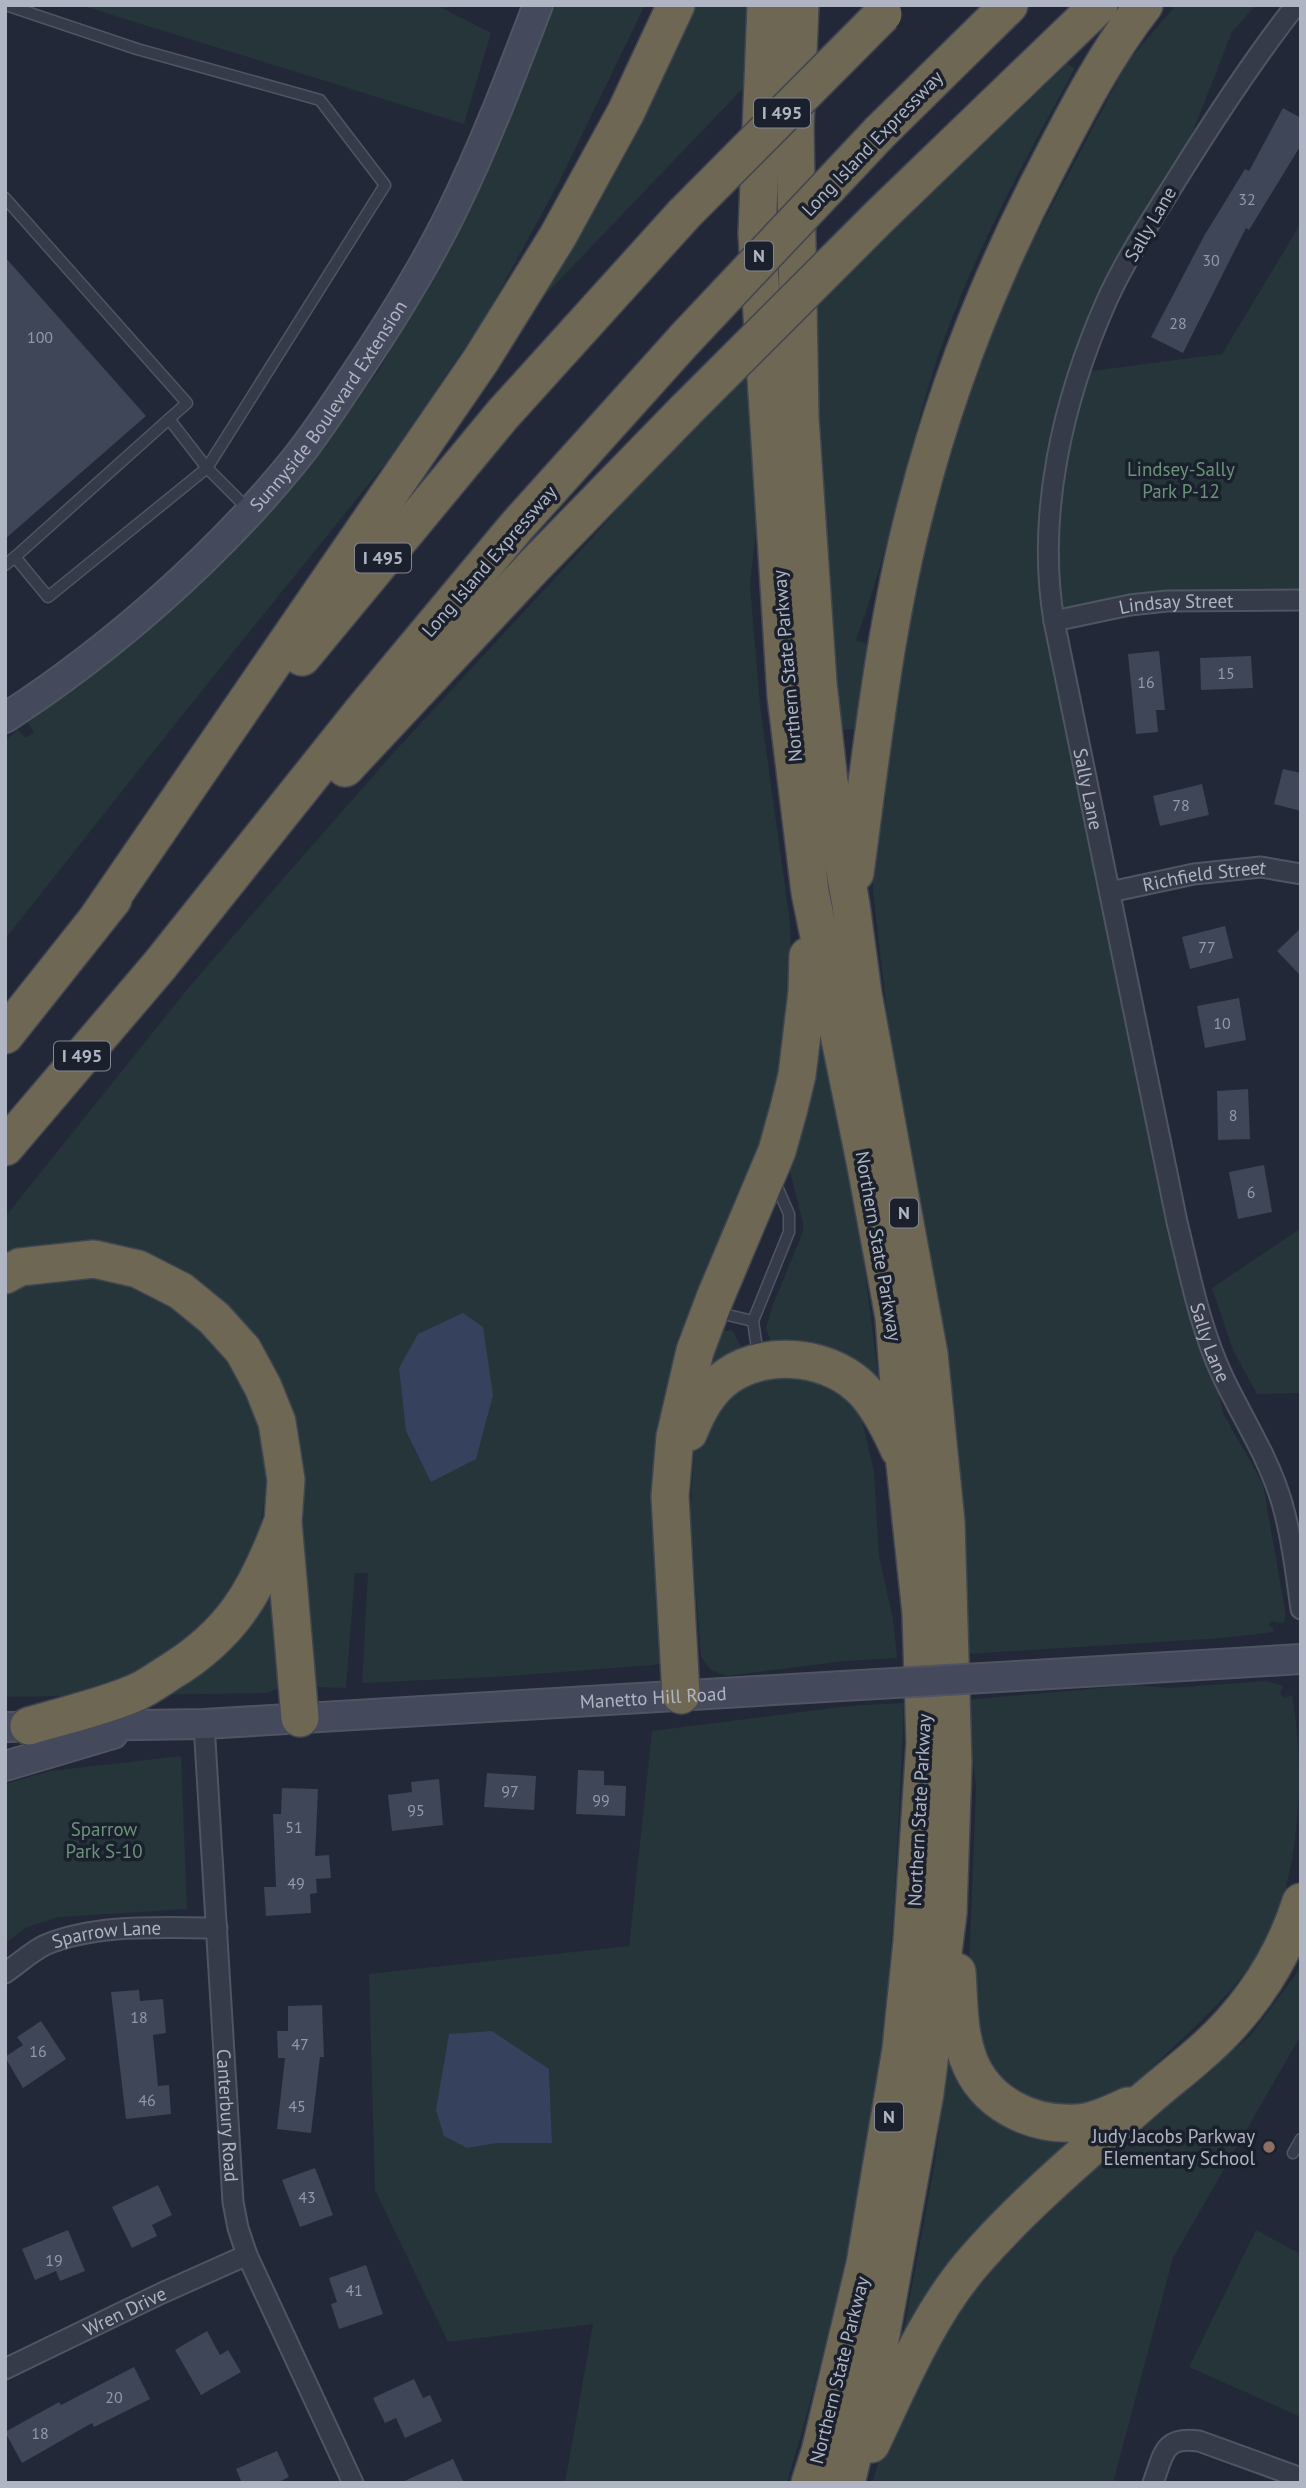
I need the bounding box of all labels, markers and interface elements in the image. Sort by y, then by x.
street label: Long Island Expressway [796,65,948,221]
road number: I 495 [754,98,810,128]
street label: Sally Lane [1119,182,1181,266]
house number: 32 [1238,189,1256,209]
road number: N [745,242,773,270]
house number: 30 [1202,250,1220,270]
street label: Sunnyside Boulevard Extension [244,296,412,516]
house number: 28 [1169,313,1187,333]
house number: 100 [27,327,53,347]
park label: Lindsey-Sally Park P-12 [1127,457,1235,503]
street label: Long Island Expressway [417,480,562,642]
road number: I 495 [355,544,411,572]
street label: Northern State Parkway [767,569,807,763]
street label: Lindsay Street [1117,588,1234,619]
house number: 15 [1217,663,1235,683]
house number: 16 [1137,672,1155,692]
street label: Sally Lane [1068,746,1108,832]
house number: 78 [1172,795,1190,815]
street label: Richfield Street [1140,855,1269,897]
house number: 77 [1198,937,1216,957]
house number: 10 [1213,1013,1231,1033]
road number: I 495 [54,1042,110,1070]
house number: 8 [1229,1105,1237,1125]
street label: Northern State Parkway [850,1149,908,1343]
house number: 6 [1247,1182,1255,1202]
road number: N [890,1198,918,1228]
street label: Sally Lane [1185,1300,1236,1386]
street label: Manetto Hill Road [579,1681,727,1714]
street label: Northern State Parkway [902,1713,936,1907]
house number: 97 [501,1781,519,1801]
house number: 99 [592,1790,610,1810]
house number: 95 [407,1800,425,1820]
park label: Sparrow Park S-10 [65,1817,143,1863]
house number: 51 [285,1817,303,1837]
house number: 49 [287,1873,305,1893]
street label: Sparrow Lane [49,1916,161,1953]
house number: 18 [130,2007,148,2027]
house number: 47 [291,2034,309,2054]
house number: 16 [29,2041,47,2061]
street label: Canterbury Road [212,2048,244,2183]
house number: 46 [138,2090,156,2110]
house number: 45 [288,2096,306,2116]
road number: N [875,2102,903,2132]
place label: Judy Jacobs Parkway Elementary School [1091,2124,1255,2170]
marker: Judy Jacobs Parkway Elementary School [1261,2139,1277,2155]
house number: 43 [298,2187,316,2207]
house number: 19 [45,2250,63,2270]
street label: Northern State Parkway [804,2274,874,2466]
house number: 41 [345,2280,363,2300]
street label: Wren Drive [79,2281,170,2341]
house number: 20 [105,2387,123,2407]
house number: 18 [31,2423,49,2443]

